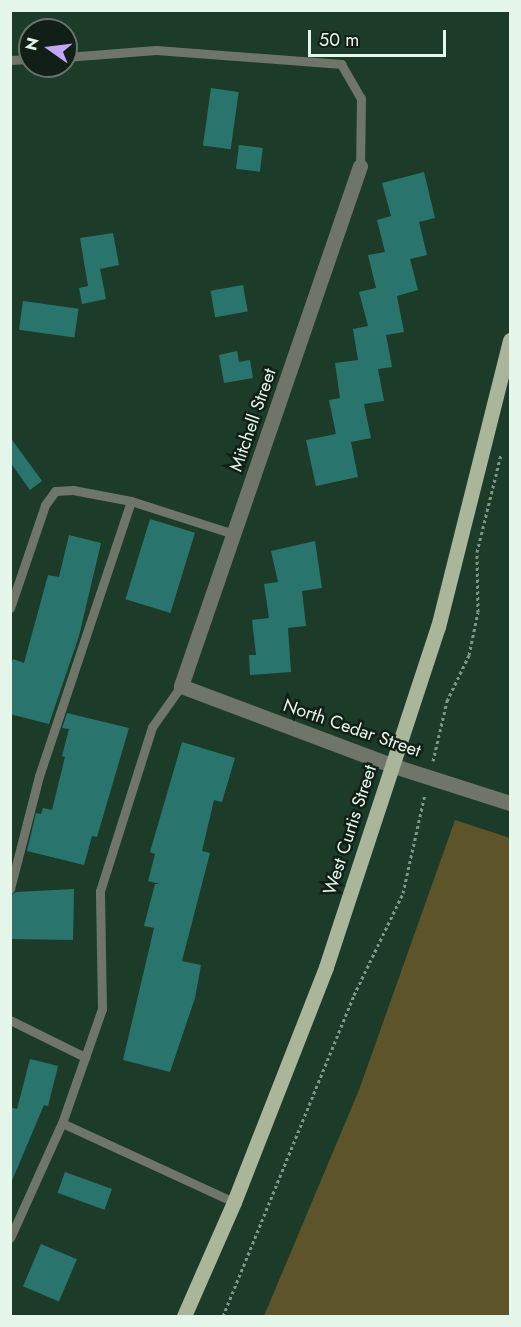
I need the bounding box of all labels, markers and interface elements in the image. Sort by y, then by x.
north arrow [18,18,78,78]
scale bar [311,18,449,56]
text: 50 m [319,27,359,53]
text: N [19,35,45,53]
street label: Mitchell Street [225,366,281,474]
street label: North Cedar Street [280,694,424,762]
street label: West Curtis Street [319,762,381,898]

